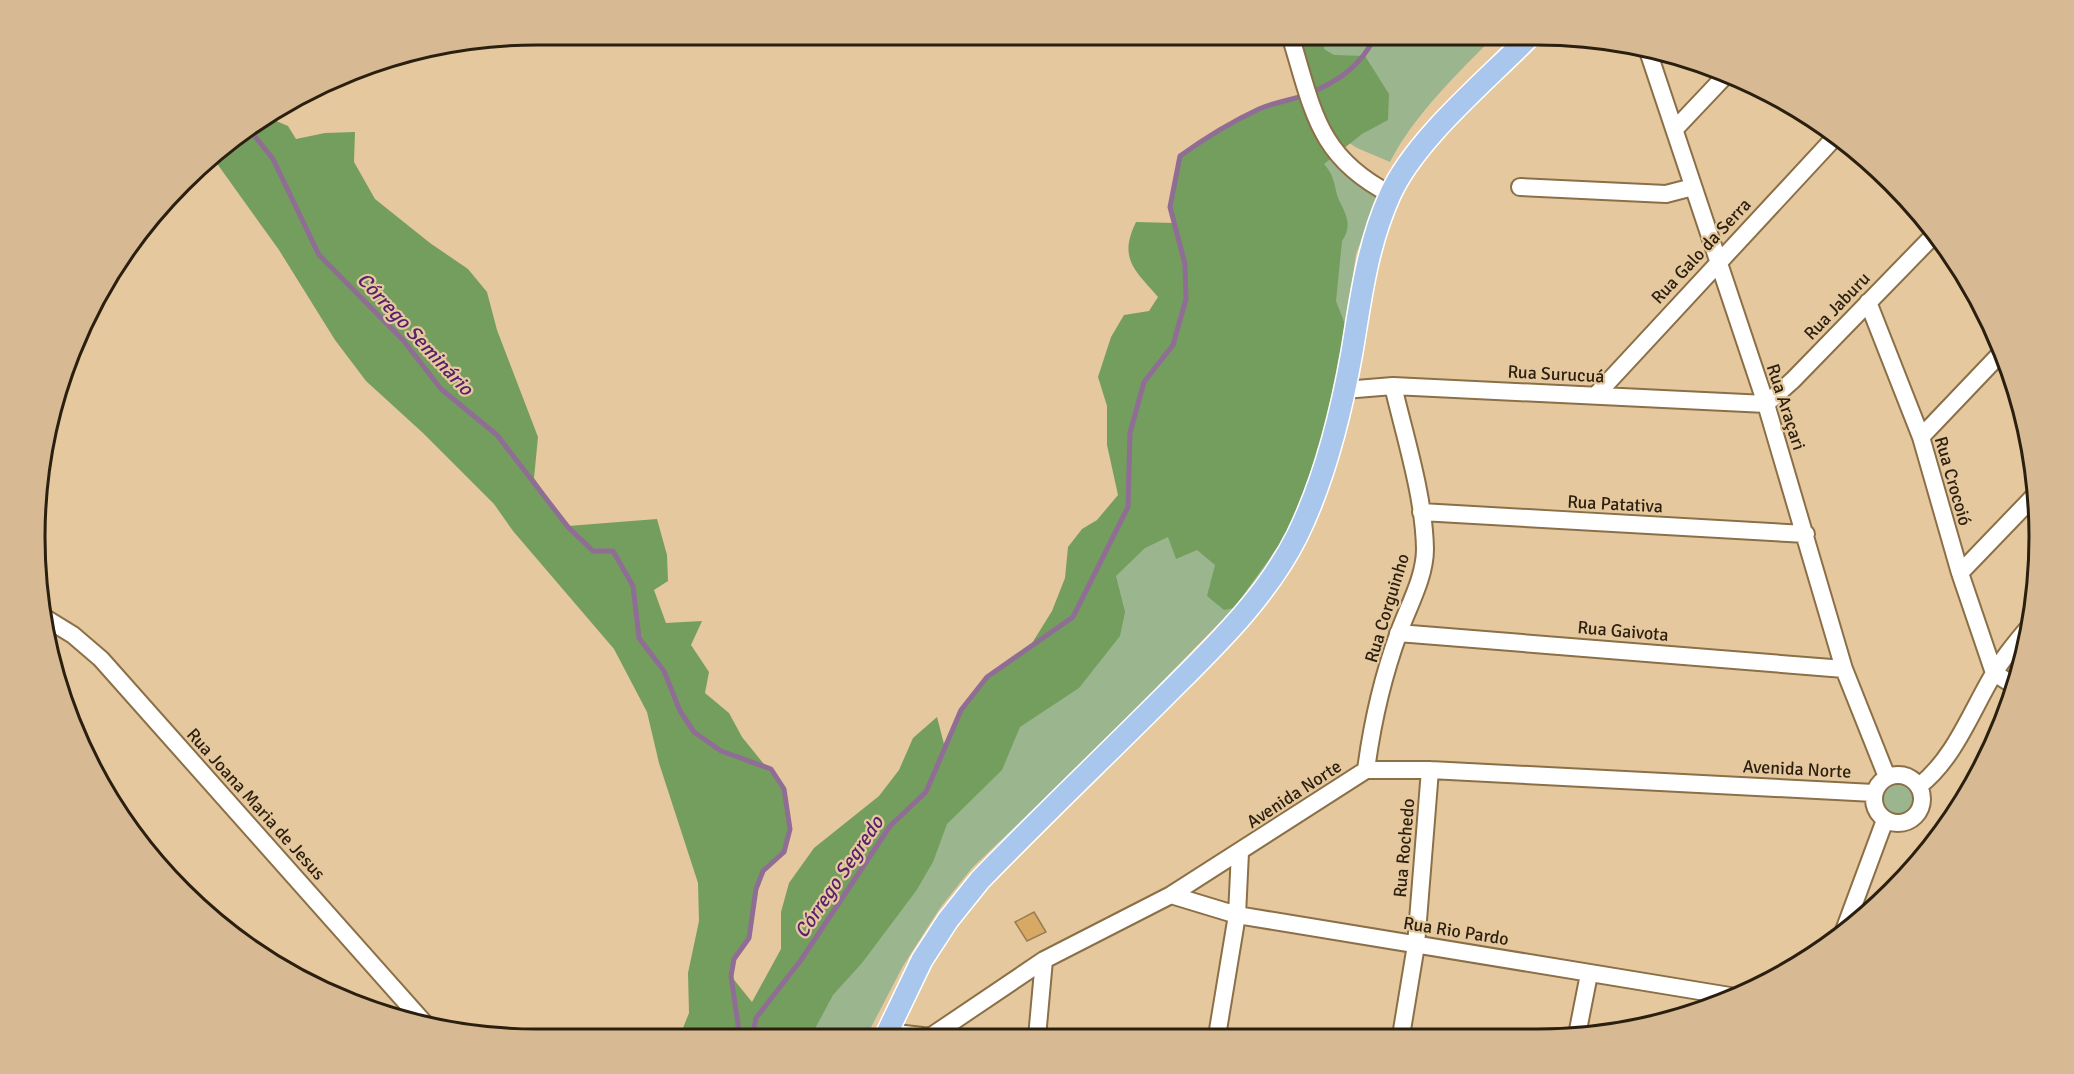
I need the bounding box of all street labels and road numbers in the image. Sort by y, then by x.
street label: Rua Galo da Serra [1646,194,1756,308]
street label: Rua Jaburu [1799,267,1875,345]
street label: Rua Surucuá [1507,360,1605,388]
street label: Rua Araçari [1762,361,1810,453]
street label: Rua Crocoió [1930,434,1976,528]
street label: Rua Patativa [1567,491,1663,517]
street label: Rua Corguinho [1360,551,1414,665]
street label: Rua Gaivota [1577,616,1669,646]
street label: Rua Joana Maria de Jesus [182,724,330,884]
street label: Avenida Norte [1242,755,1346,833]
street label: Avenida Norte [1742,755,1852,783]
street label: Rua Rochedo [1389,797,1419,899]
street label: Rua Rio Pardo [1402,912,1510,950]

